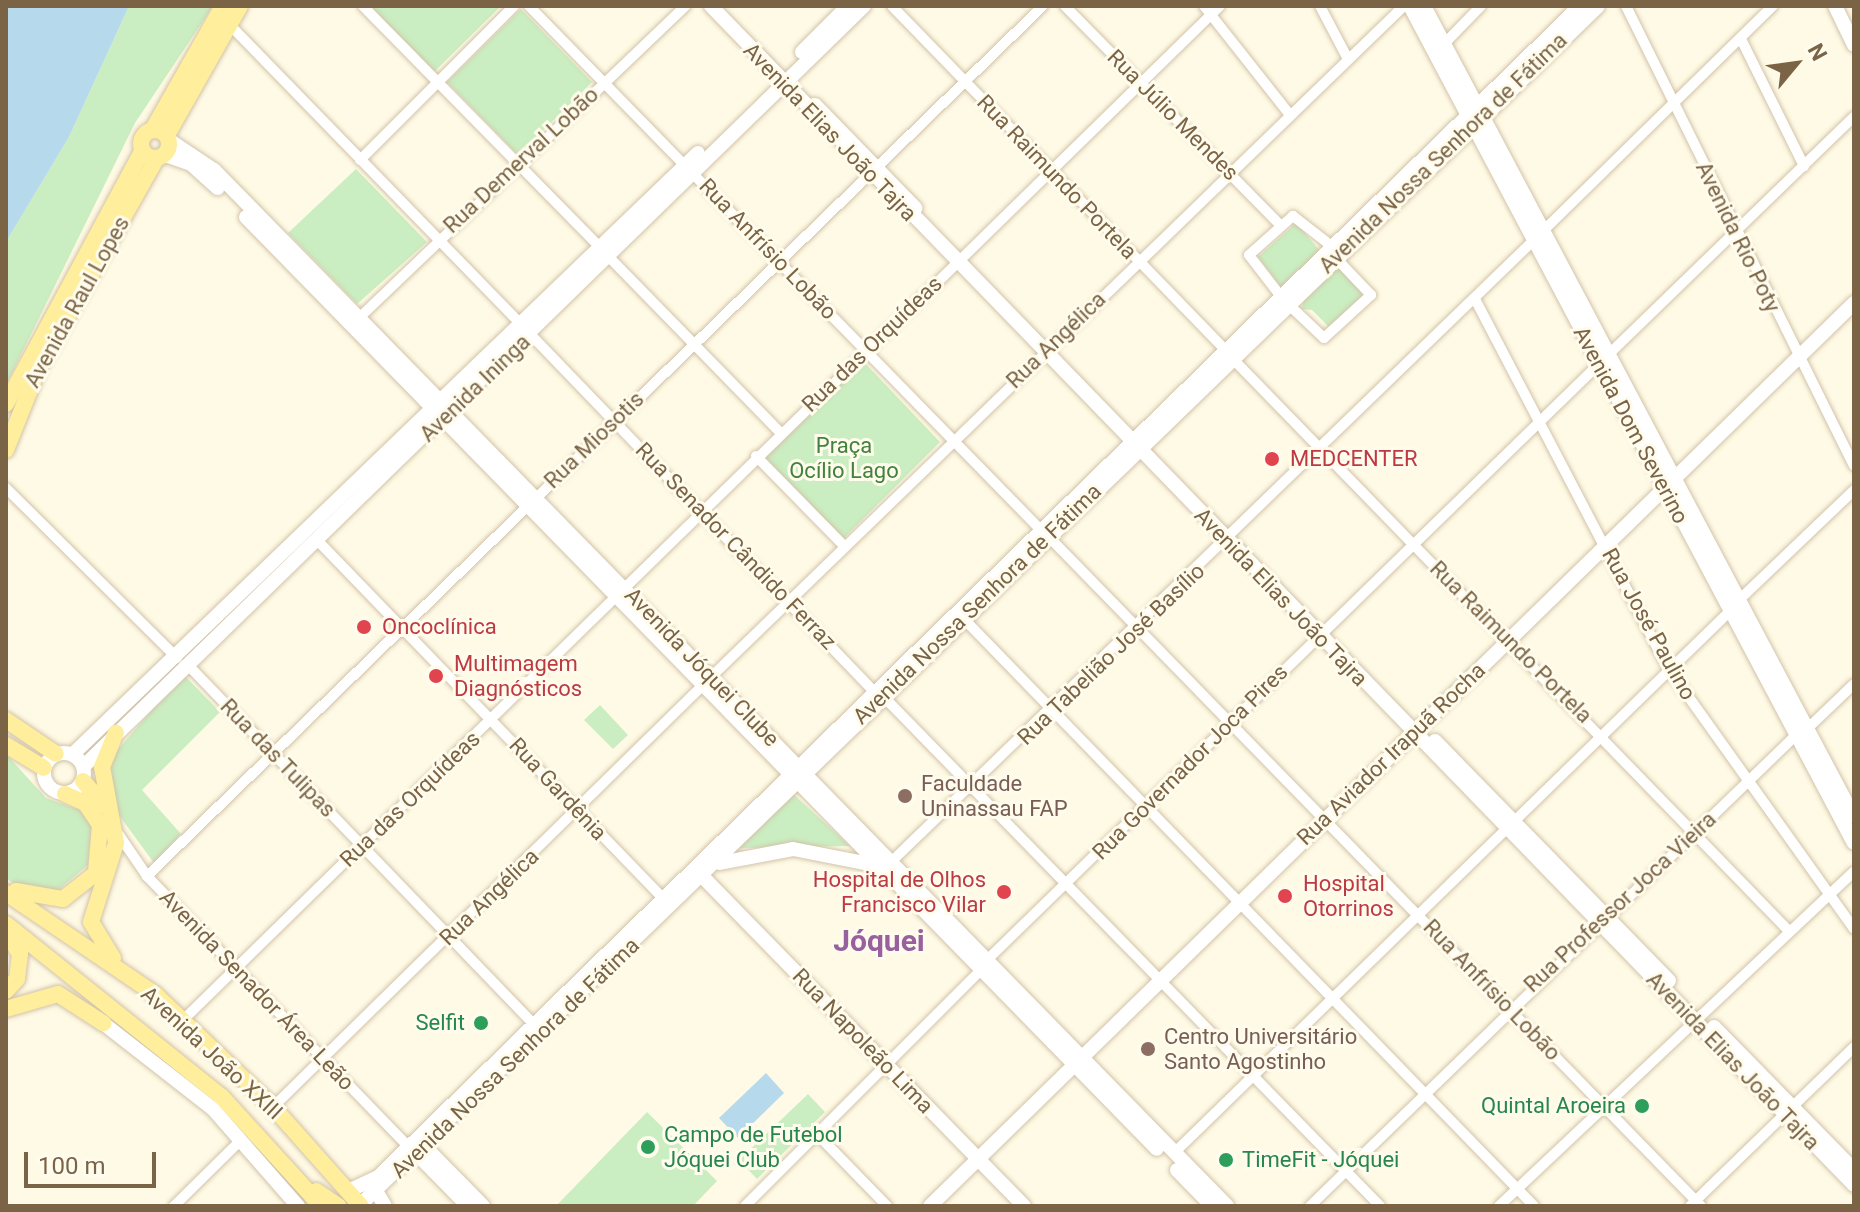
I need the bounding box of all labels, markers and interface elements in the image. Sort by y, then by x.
north arrow [1756,24,1836,104]
street label: Avenida Nossa Senhora de Fátima [1313,27,1573,279]
street label: Avenida Elias João Tajra [738,37,922,227]
text: N [1803,39,1832,65]
street label: Rua Júlio Mendes [1102,44,1244,186]
street label: Rua Demerval Lobão [438,81,604,239]
street label: Rua Raimundo Portela [972,89,1142,265]
street label: Avenida Rio Poty [1690,157,1786,317]
street label: Rua Anfrísio Lobão [694,173,842,325]
street label: Avenida Raul Lopes [19,212,135,392]
street label: Rua das Orquídeas [797,271,947,417]
street label: Rua Angélica [1001,286,1111,394]
street label: Avenida Dom Severino [1568,322,1694,528]
street label: Avenida Ininga [414,329,536,447]
street label: Rua Miosotis [539,386,649,494]
park label: Praça Ocílio Lago [789,432,899,484]
street label: Rua Senador Cândido Ferraz [630,437,842,655]
place label: MEDCENTER [1290,446,1418,472]
marker: MEDCENTER [1261,448,1283,470]
street label: Avenida Nossa Senhora de Fátima [847,478,1107,730]
street label: Avenida Elias João Tajra [1189,502,1373,692]
street label: Rua José Paulino [1596,543,1702,705]
street label: Rua Raimundo Portela [1424,555,1598,729]
street label: Rua Tabelião José Basílio [1012,557,1210,751]
street label: Avenida Jóquei Clube [619,582,785,752]
place label: Oncoclínica [382,614,497,640]
marker: Oncoclínica [353,616,375,638]
place label: Multimagem Diagnósticos [454,650,582,702]
street label: Rua Aviador Irapuã Rocha [1291,657,1491,851]
street label: Rua Governador Joca Pires [1087,659,1293,865]
marker: Multimagem Diagnósticos [425,665,447,687]
street label: Rua das Tulipas [215,693,341,823]
street label: Rua das Orquídeas [335,726,485,872]
street label: Rua Gardênia [504,732,612,846]
place label: Faculdade Uninassau FAP [921,770,1068,822]
marker: Faculdade Uninassau FAP [896,787,914,805]
street label: Rua Professor Joca Vieira [1518,806,1722,998]
street label: Rua Angélica [434,843,544,951]
place label: Hospital de Olhos Francisco Vilar [813,866,986,918]
place label: Hospital Otorrinos [1303,870,1394,922]
marker: Hospital de Olhos Francisco Vilar [993,881,1015,903]
street label: Avenida Senador Área Leão [154,884,360,1096]
marker: Hospital Otorrinos [1274,885,1296,907]
street label: Rua Anfrísio Lobão [1418,914,1566,1066]
district label: Jóquei [833,923,925,959]
street label: Avenida Nossa Senhora de Fátima [385,932,645,1184]
street label: Rua Napoleão Lima [787,963,939,1119]
street label: Avenida Elias João Tajra [1641,966,1825,1156]
street label: Avenida João XXIII [136,981,288,1125]
place label: Selfit [416,1010,465,1036]
marker: Selfit [472,1014,490,1032]
place label: Centro Universitário Santo Agostinho [1164,1023,1357,1074]
marker: Centro Universitário Santo Agostinho [1139,1040,1157,1058]
place label: Quintal Aroeira [1481,1093,1626,1119]
marker: Quintal Aroeira [1633,1097,1651,1115]
place label: Campo de Futebol Jóquei Club [664,1121,843,1172]
scale bar [28,1136,160,1186]
marker: Campo de Futebol Jóquei Club [639,1138,657,1156]
place label: TimeFit - Jóquei [1242,1147,1399,1173]
marker: TimeFit - Jóquei [1217,1151,1235,1169]
text: 100 m [38,1152,105,1180]

